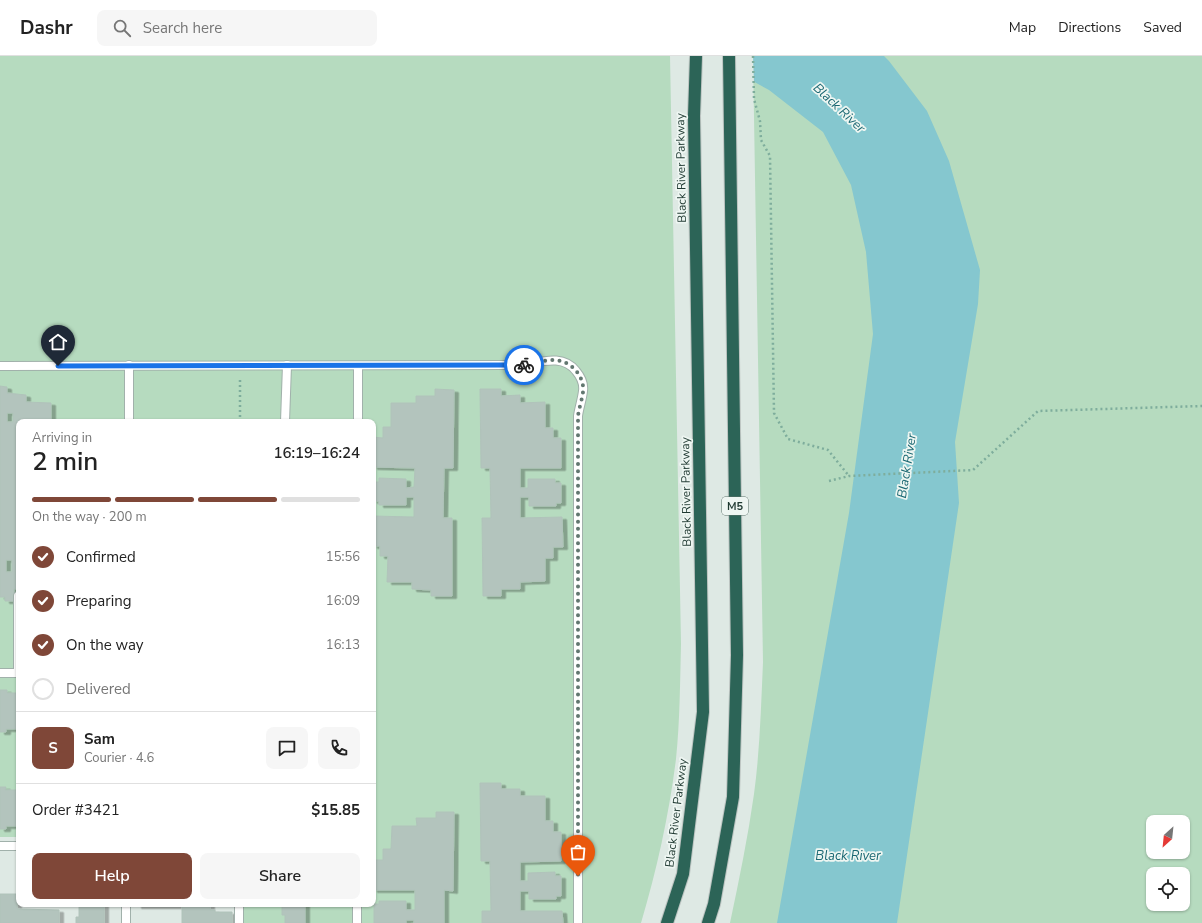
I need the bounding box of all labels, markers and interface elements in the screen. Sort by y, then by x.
search box [97,10,377,46]
text: Dashr [20,15,73,41]
icon: search [111,17,133,39]
text: Search here [143,18,222,38]
text: Map [1009,18,1036,37]
text: Directions [1058,18,1121,37]
text: Saved [1143,18,1182,37]
water label: Black River [809,79,869,137]
street label: Black River Parkway [672,112,690,223]
pin [41,325,75,366]
icon: home [47,331,69,353]
courier [504,345,544,385]
icon: bike [513,354,535,376]
text: Arriving in [32,429,92,447]
water label: Black River [893,432,921,500]
street label: Black River Parkway [677,436,695,547]
text: 16:19–16:24 [273,443,360,463]
text: 2 min [32,444,98,479]
road number: M5 [722,497,748,515]
text: On the way · 200 m [32,508,147,526]
icon: check [32,546,54,568]
text: Confirmed [66,547,136,567]
text: 15:56 [326,548,360,566]
icon: check [32,590,54,612]
text: Preparing [66,591,131,611]
text: 16:09 [326,592,360,610]
icon: check [32,634,54,656]
text: On the way [66,635,144,655]
text: 16:13 [326,636,360,654]
text: Delivered [66,679,131,699]
button: chat [266,727,308,769]
button: phone [318,727,360,769]
text: Sam [84,729,115,749]
text: S [48,738,58,758]
text: Courier · 4.6 [84,749,154,767]
street label: Black River Parkway [661,757,691,868]
text: Order #3421 [32,800,120,820]
text: $15.85 [311,800,360,820]
north arrow [1146,815,1190,859]
map controls [1146,815,1190,911]
pin [561,835,595,876]
icon: bag [567,841,589,863]
water label: Black River [815,847,881,865]
button: Help [32,853,192,899]
button: Share [200,853,360,899]
button: locate [1146,867,1190,911]

